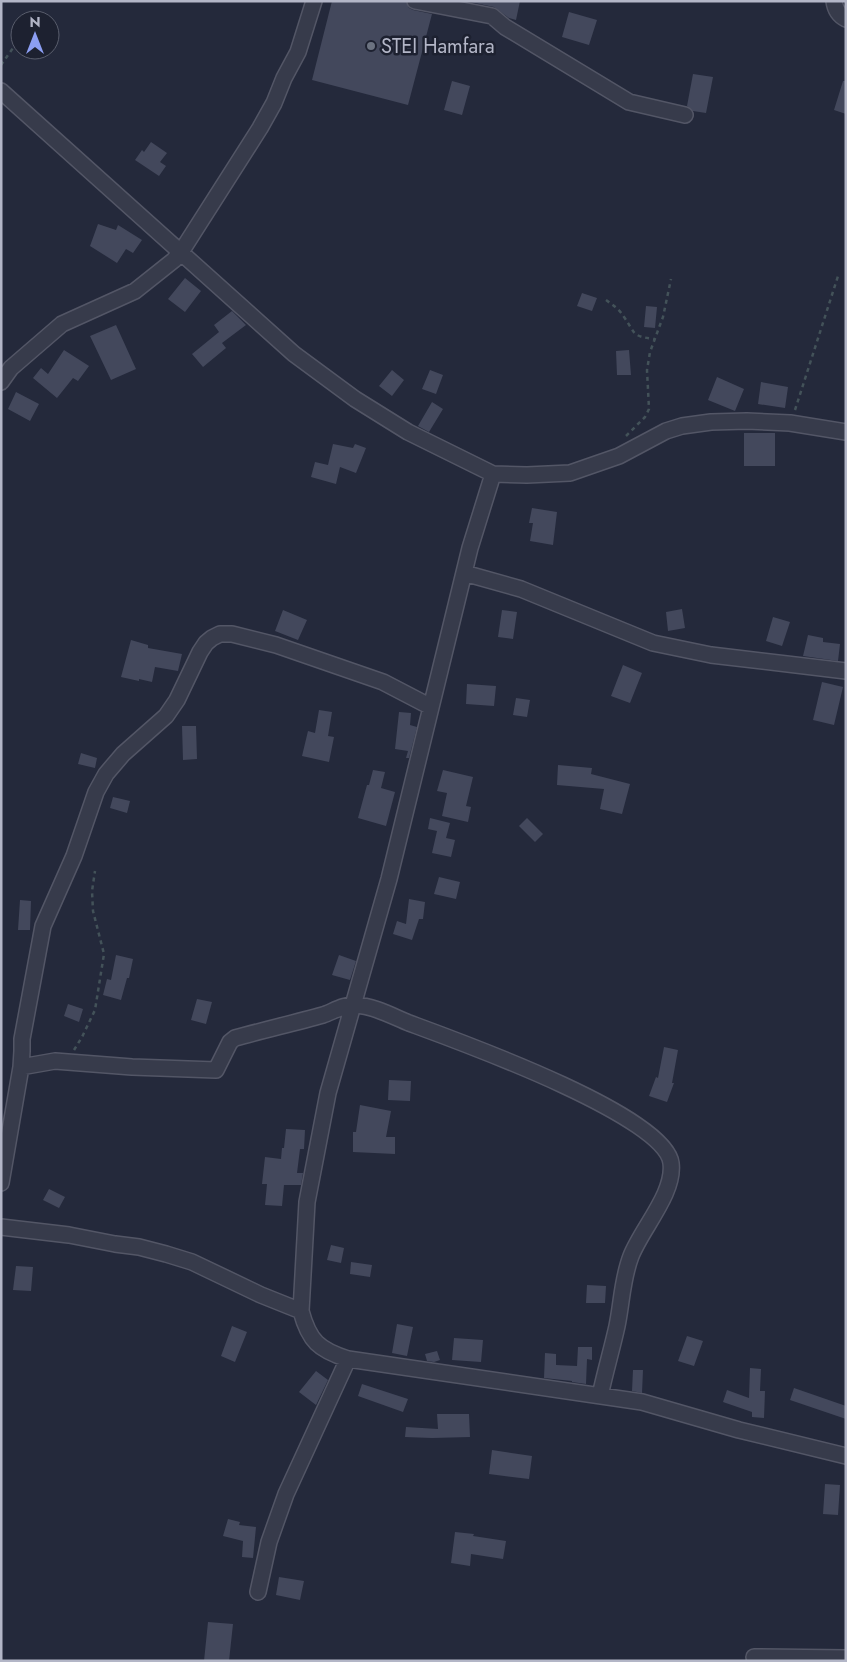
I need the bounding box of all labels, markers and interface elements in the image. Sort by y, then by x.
north arrow [10,10,60,60]
text: N [29,12,41,32]
place label: STEI Hamfara [381,32,495,61]
marker: STEI Hamfara [365,40,377,52]

